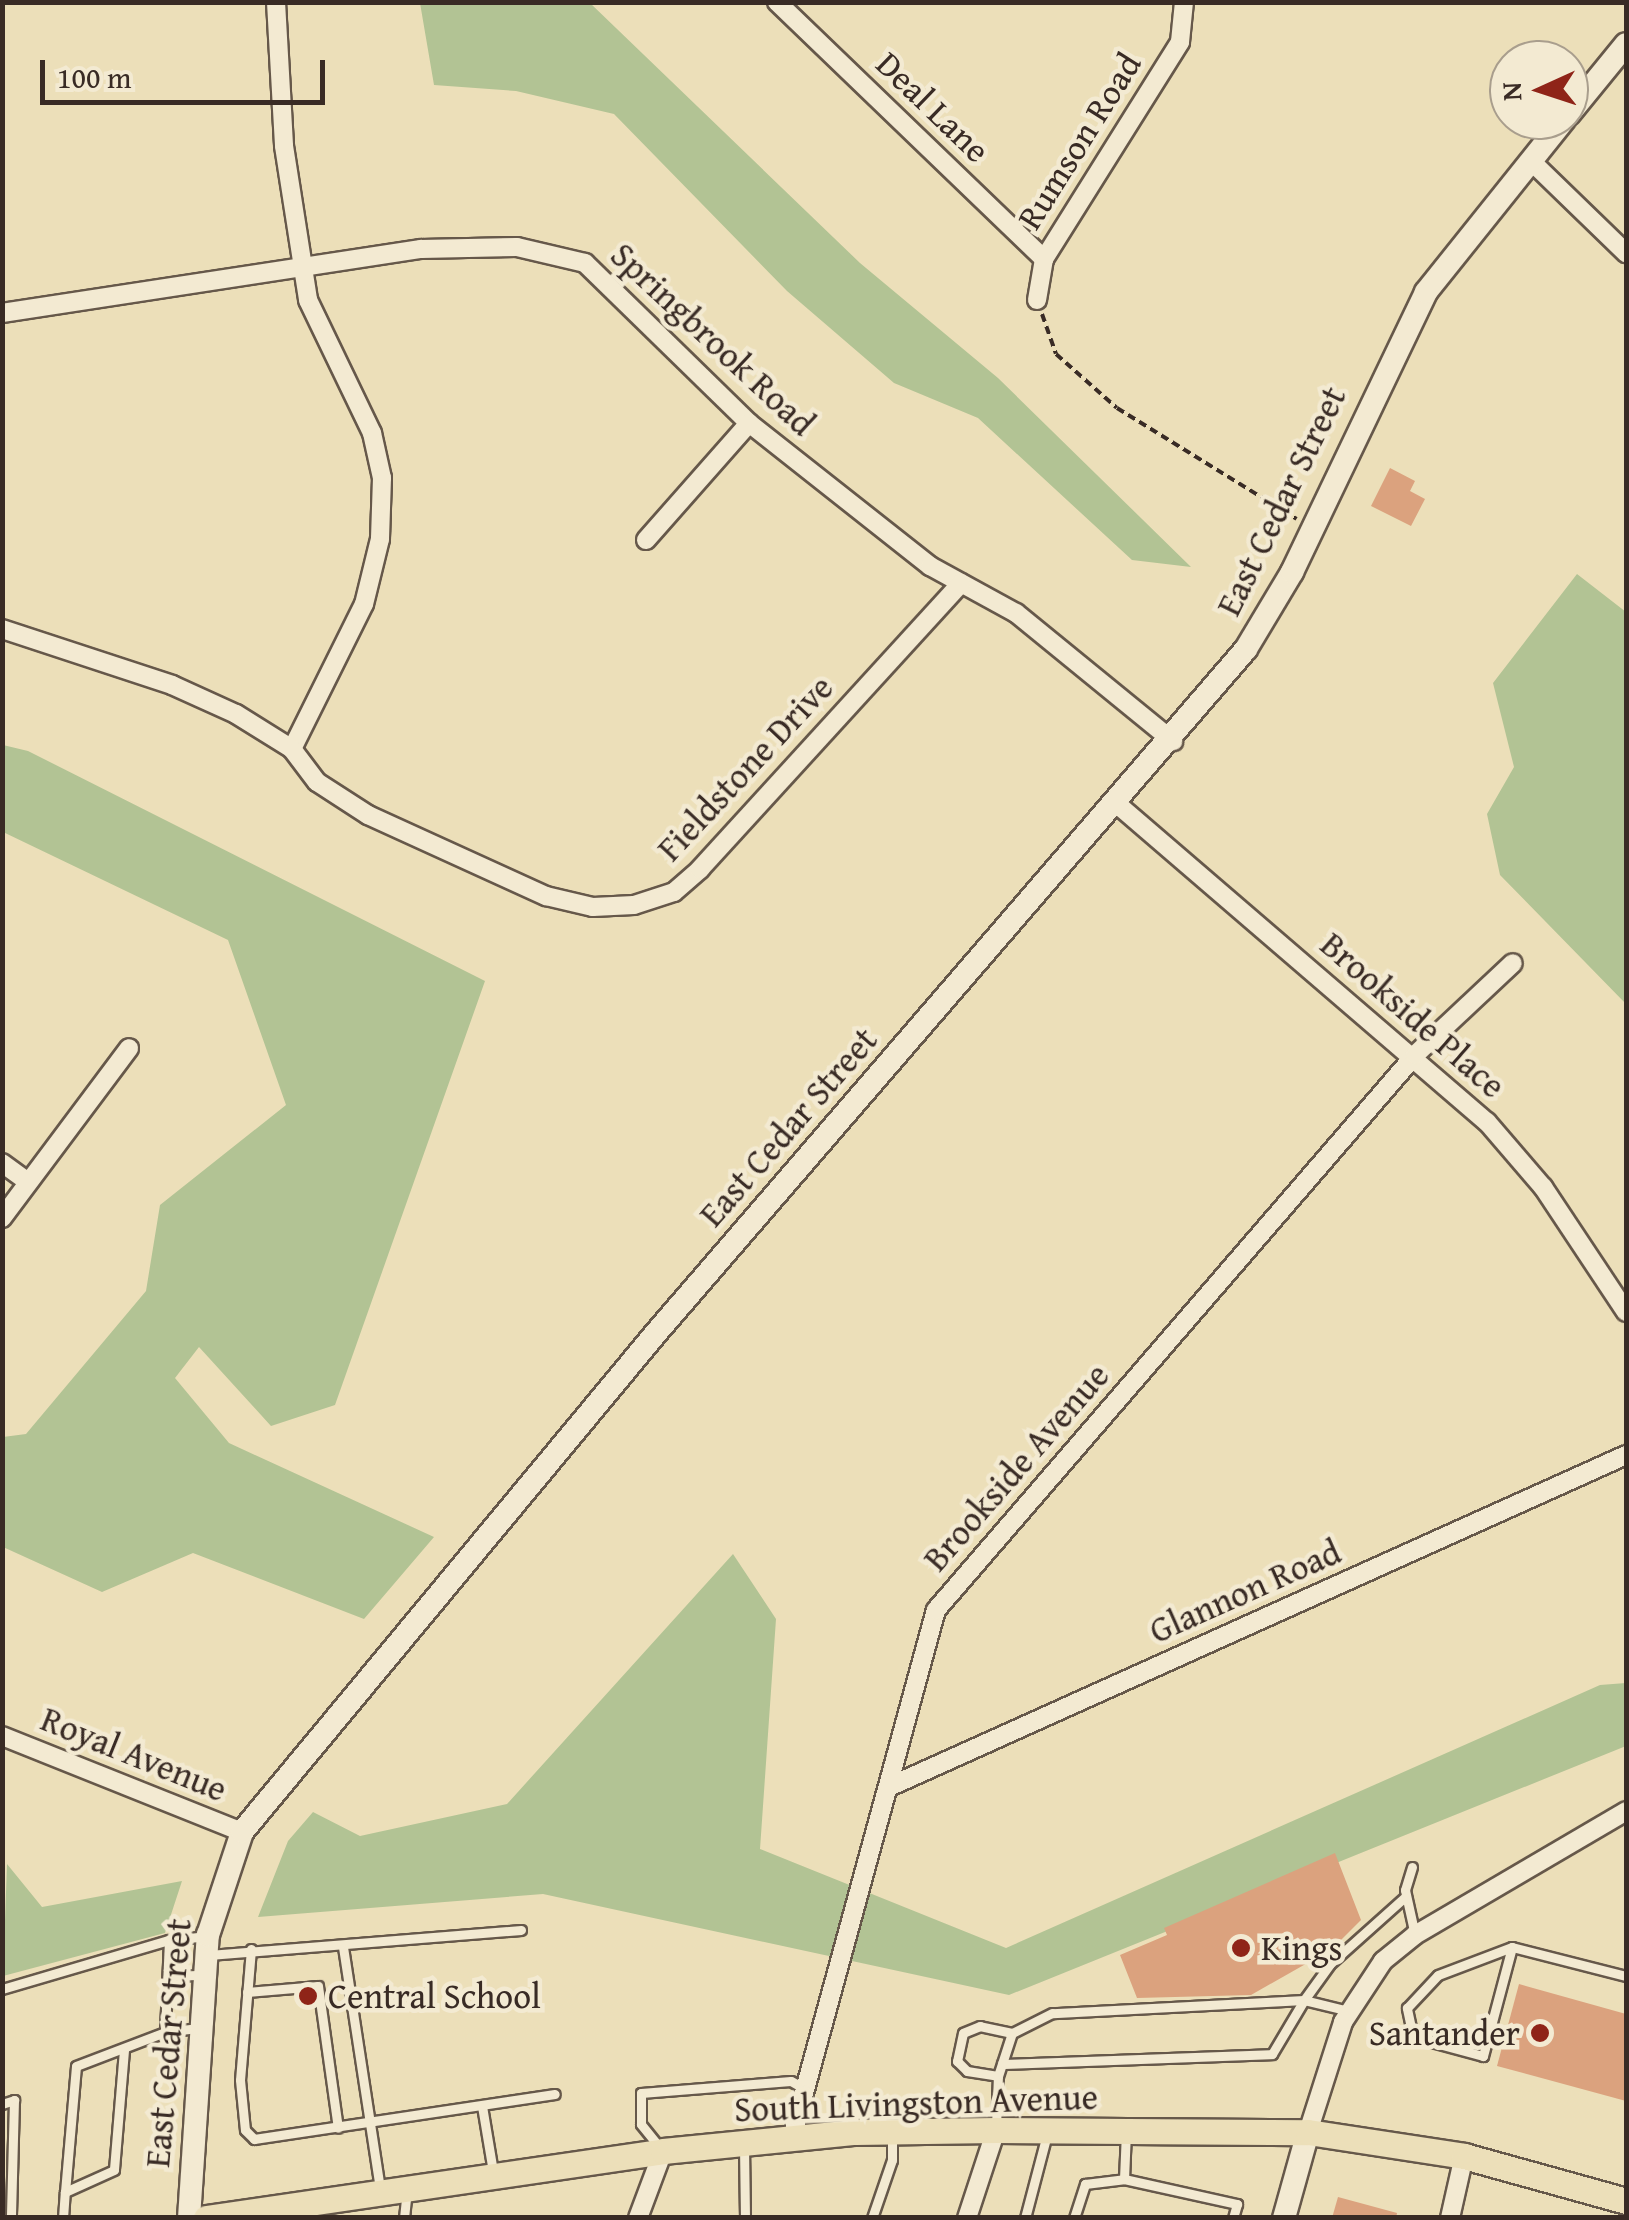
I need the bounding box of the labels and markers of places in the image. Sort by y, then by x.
place label: Kings [1261,1927,1343,1969]
marker: Kings [1230,1937,1252,1959]
place label: Central School [328,1975,541,2017]
marker: Central School [297,1985,319,2007]
place label: Santander [1369,2012,1520,2054]
marker: Santander [1529,2022,1551,2044]

